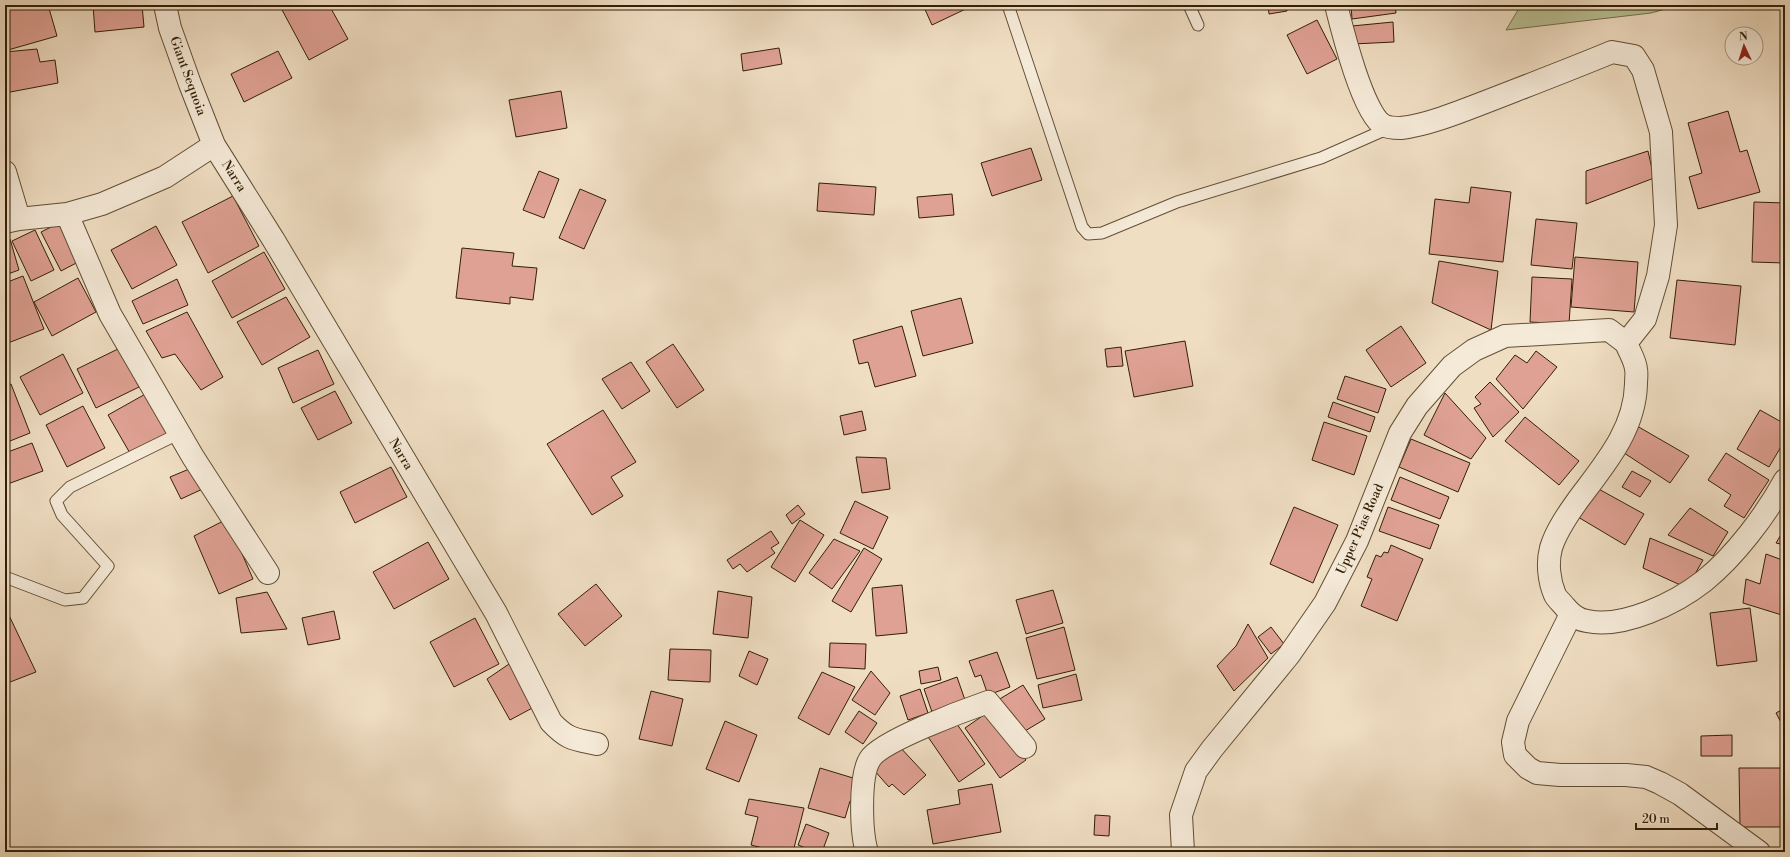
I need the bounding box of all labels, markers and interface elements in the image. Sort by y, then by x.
north arrow [1724,26,1764,66]
text: N [1739,30,1748,44]
street label: Giant Sequoia [166,34,210,118]
street label: Narra [218,157,250,195]
street label: Narra [385,435,417,473]
street label: Upper Pias Road [1333,481,1387,577]
scale bar [1636,805,1717,831]
text: 20 m [1642,812,1670,827]

